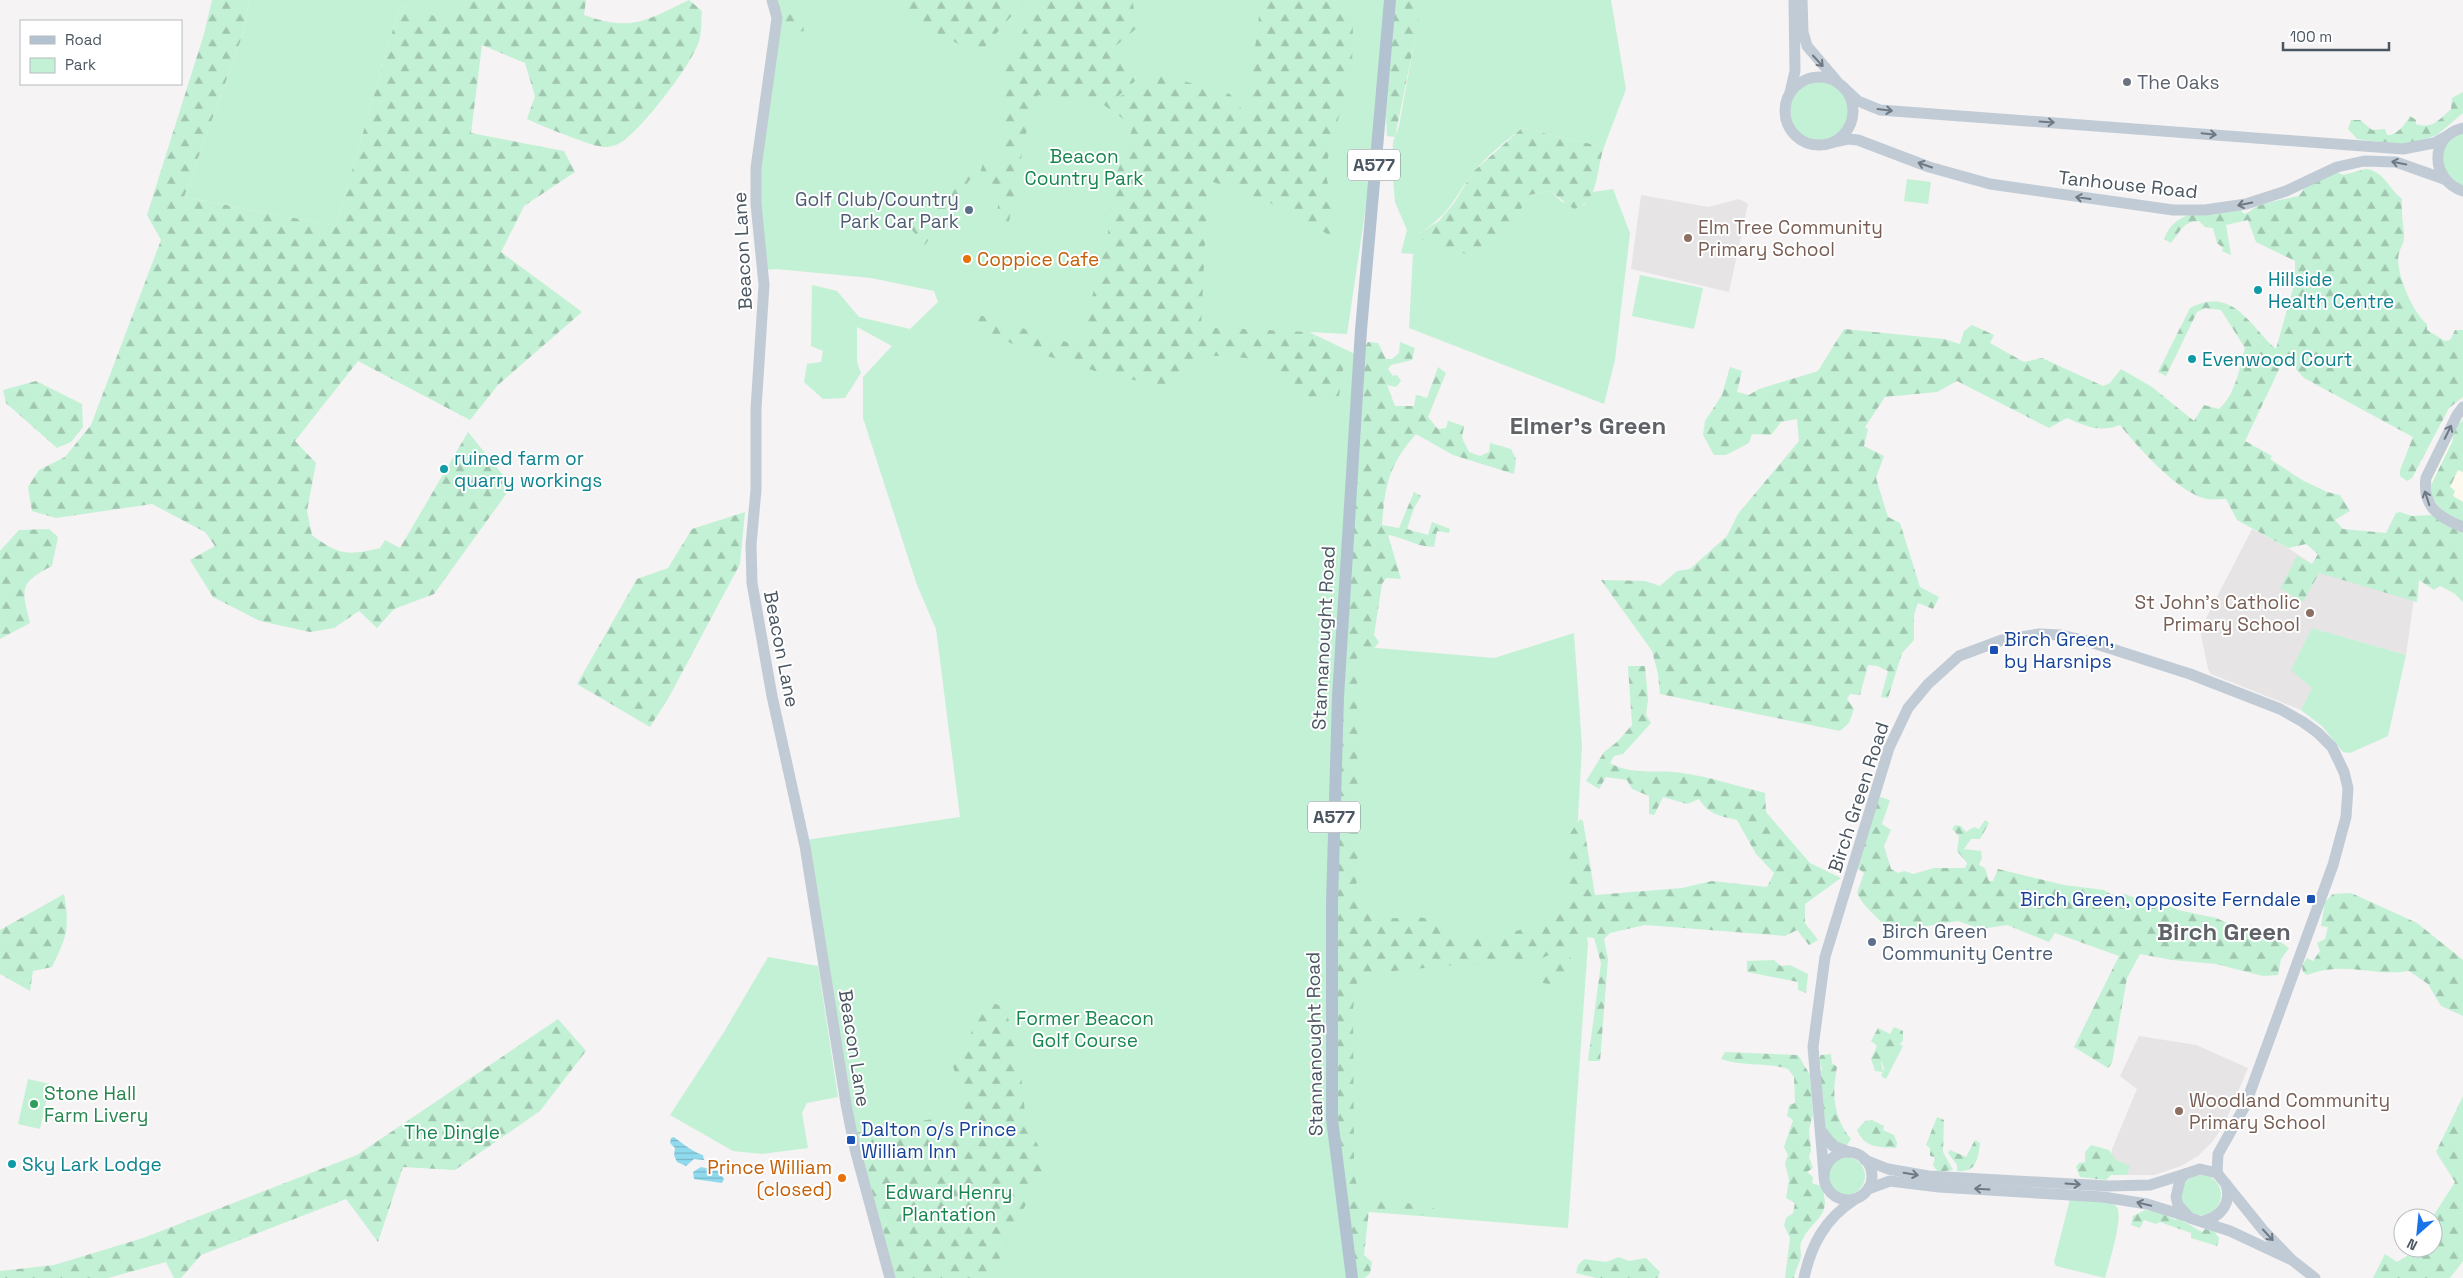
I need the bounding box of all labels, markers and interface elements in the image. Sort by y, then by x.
legend [20,20,182,85]
scale bar [2283,20,2389,52]
text: 100 m [2290,27,2332,46]
text: Road [65,30,102,49]
one-way arrow [1812,54,1824,67]
text: Park [65,55,96,74]
place label: The Oaks [2137,70,2220,95]
marker: The Oaks [2121,76,2133,88]
one-way arrow [1876,105,1892,115]
one-way arrow [2038,118,2054,127]
one-way arrow [2201,129,2217,139]
park label: Beacon Country Park [1025,144,1143,191]
road number: A577 [1348,150,1400,180]
one-way arrow [2391,158,2407,168]
one-way arrow [1917,160,1933,170]
street label: Tanhouse Road [2057,165,2199,204]
place label: Golf Club/Country Park Car Park [795,187,959,234]
street label: Beacon Lane [727,191,758,311]
one-way arrow [2076,193,2092,203]
one-way arrow [2237,200,2253,209]
marker: Golf Club/Country Park Car Park [963,204,975,216]
place label: Elm Tree Community Primary School [1698,215,1883,262]
marker: Elm Tree Community Primary School [1682,232,1694,244]
place label: Coppice Cafe [977,247,1099,272]
marker: Coppice Cafe [961,253,973,265]
place label: Hillside Health Centre [2268,267,2394,314]
marker: Hillside Health Centre [2252,284,2264,296]
place label: Evenwood Court [2202,347,2352,372]
marker: Evenwood Court [2186,353,2198,365]
district label: Elmer's Green [1510,410,1666,441]
one-way arrow [2444,425,2453,440]
place label: ruined farm or quarry workings [454,446,602,493]
marker: ruined farm or quarry workings [438,463,450,475]
one-way arrow [2422,490,2432,506]
street label: Stannanought Road [1306,545,1341,731]
street label: Beacon Lane [758,589,805,710]
place label: St John's Catholic Primary School [2135,590,2300,637]
marker: St John's Catholic Primary School [2304,607,2316,619]
place label: Birch Green, by Harsnips [2004,627,2114,674]
marker: Birch Green, by Harsnips [1988,644,2000,656]
street label: Birch Green Road [1822,719,1895,876]
road number: A577 [1308,802,1360,832]
place label: Birch Green, opposite Ferndale [2020,887,2301,912]
marker: Birch Green, opposite Ferndale [2305,893,2317,905]
district label: Birch Green [2157,916,2291,947]
place label: Birch Green Community Centre [1882,919,2053,966]
marker: Birch Green Community Centre [1866,936,1878,948]
street label: Stannanought Road [1300,952,1329,1136]
street label: Beacon Lane [833,988,876,1108]
park label: Former Beacon Golf Course [1016,1006,1154,1053]
place label: Stone Hall Farm Livery [44,1081,148,1128]
place label: Woodland Community Primary School [2189,1088,2390,1135]
marker: Stone Hall Farm Livery [28,1098,40,1110]
marker: Woodland Community Primary School [2173,1105,2185,1117]
place label: Dalton o/s Prince William Inn [861,1117,1017,1164]
park label: The Dingle [404,1120,500,1145]
marker: Dalton o/s Prince William Inn [845,1134,857,1146]
place label: Sky Lark Lodge [22,1152,162,1177]
place label: Prince William (closed) [707,1155,832,1202]
marker: Sky Lark Lodge [6,1158,18,1170]
one-way arrow [1903,1169,1919,1179]
marker: Prince William (closed) [836,1172,848,1184]
one-way arrow [2065,1179,2081,1188]
park label: Edward Henry Plantation [885,1180,1013,1227]
one-way arrow [1974,1185,1990,1194]
one-way arrow [2136,1199,2152,1208]
north arrow [2393,1208,2443,1258]
one-way arrow [2262,1228,2274,1241]
text: N [2404,1234,2420,1255]

